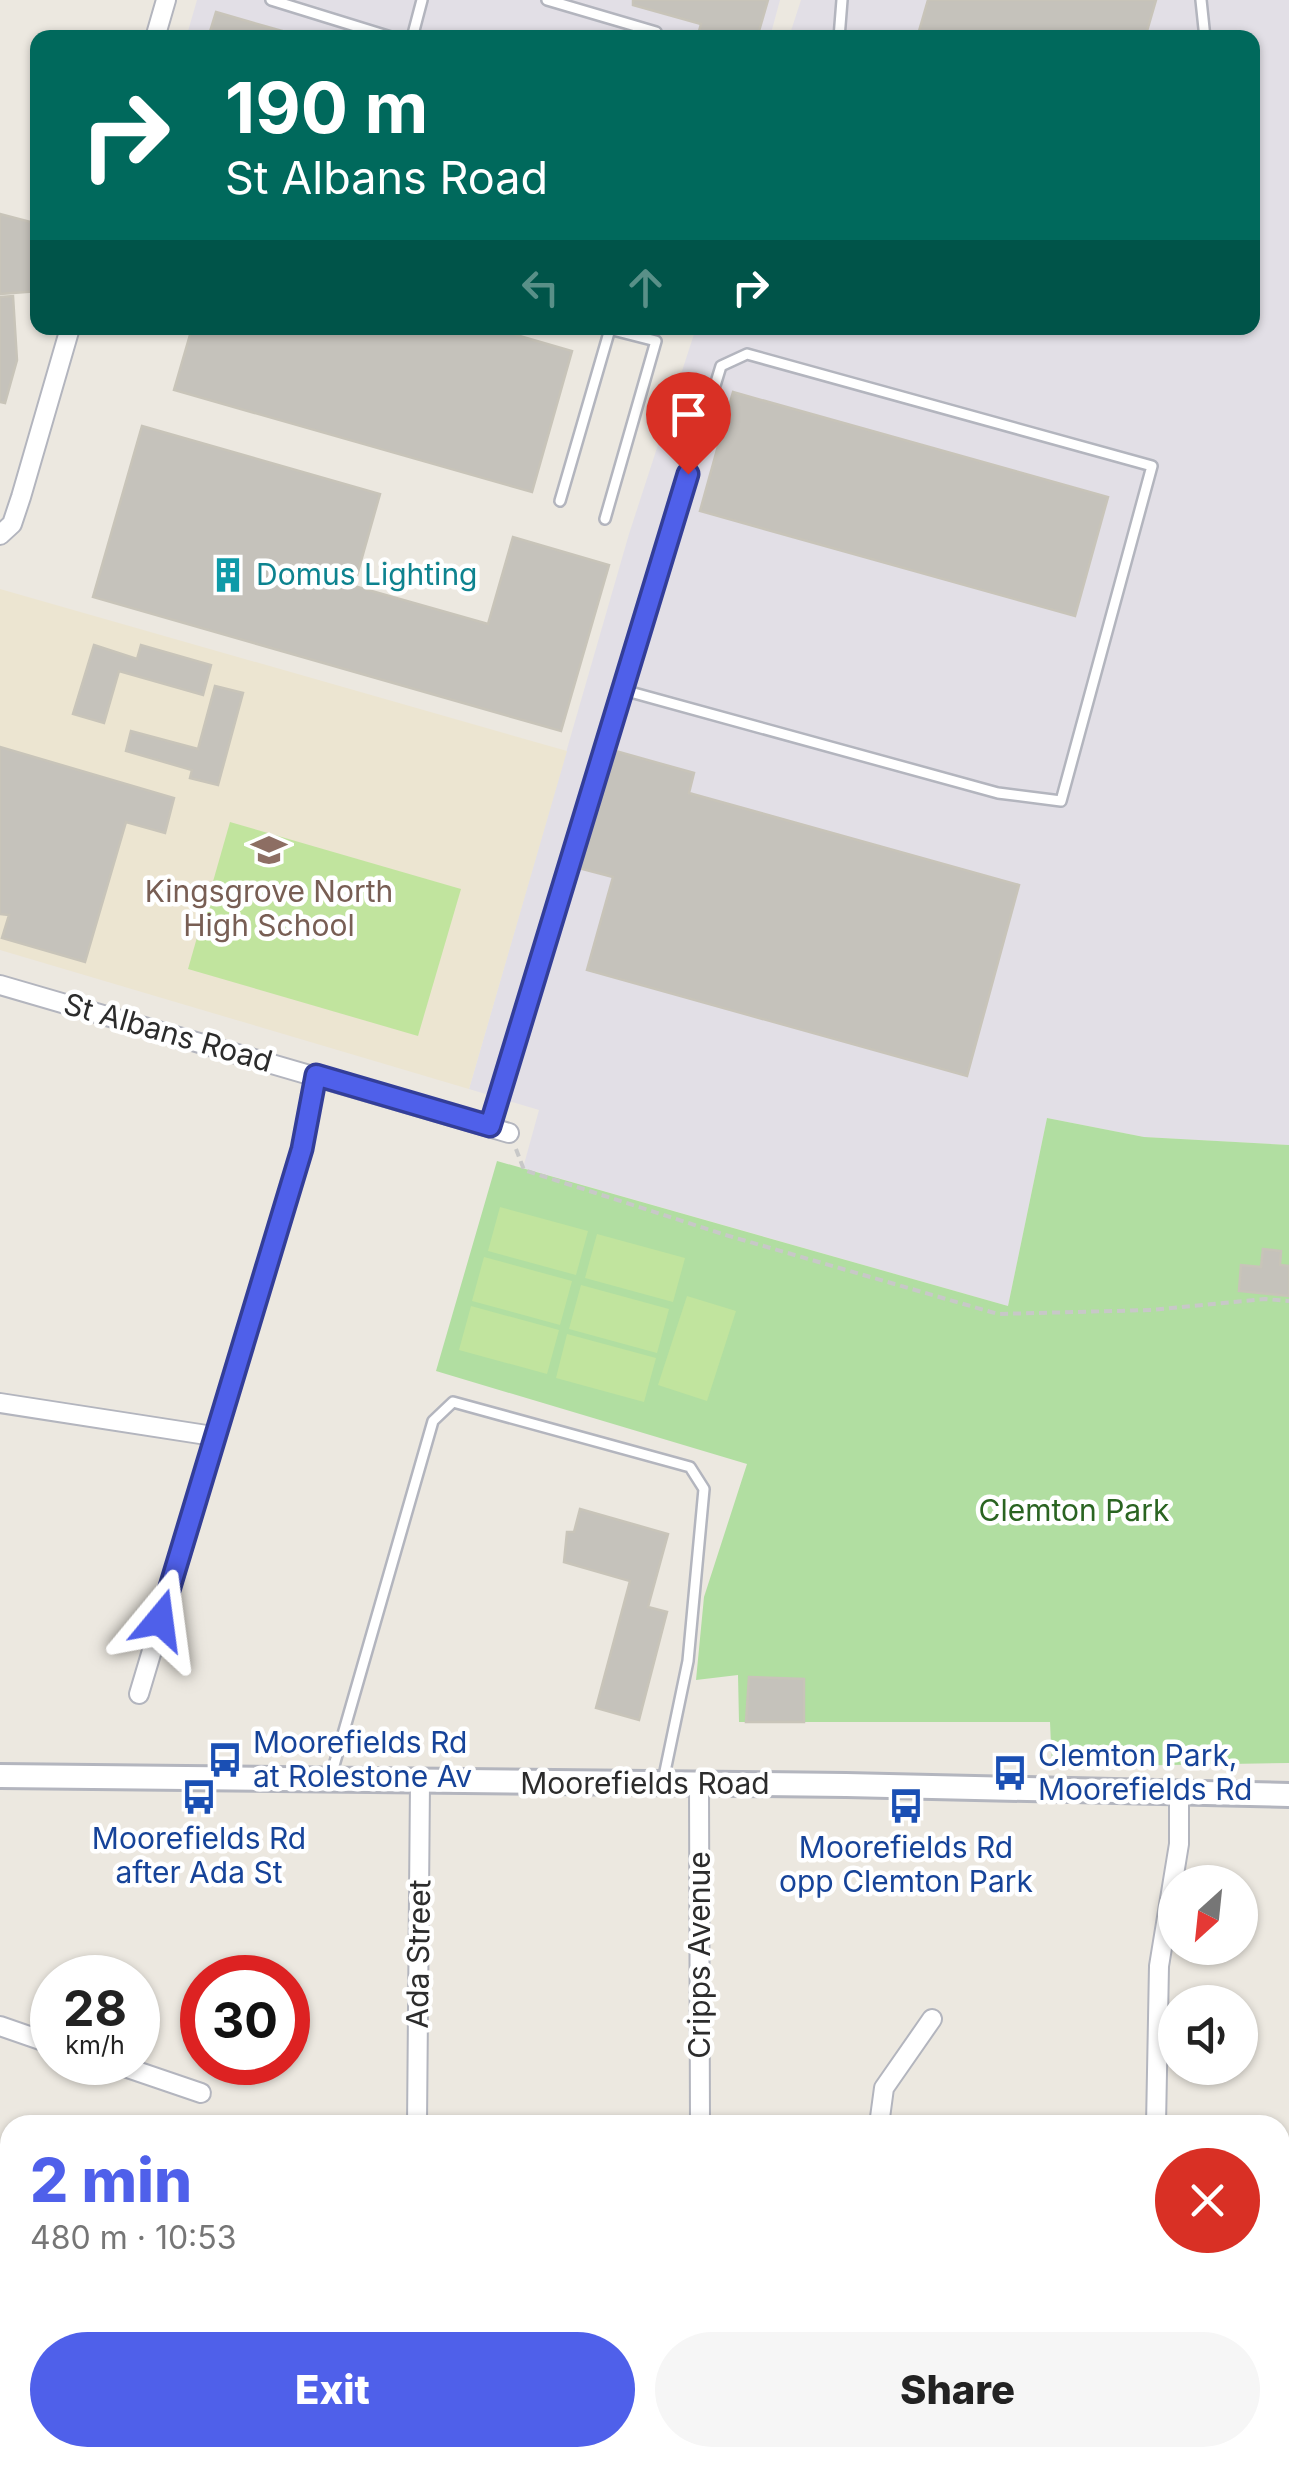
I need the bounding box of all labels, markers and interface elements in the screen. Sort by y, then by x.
text: 190 m [225,65,428,150]
icon: right [60,70,190,200]
text: St Albans Road [225,150,548,205]
icon: left [513,260,568,315]
icon: ahead [618,260,673,315]
icon: right [723,260,778,315]
pin [646,372,731,475]
icon: arrive [661,387,716,442]
building icon: Domus Lighting [209,556,247,594]
place label: Domus Lighting [256,556,478,592]
school or university icon: Kingsgrove North High School [250,831,288,869]
place label: Kingsgrove North High School [145,873,393,943]
street label: St Albans Road [60,985,277,1079]
park label: Clemton Park [979,1492,1170,1528]
position arrow [108,1568,212,1672]
place label: Moorefields Rd at Rolestone Av [253,1724,472,1794]
place label: Clemton Park, Moorefields Rd [1038,1737,1252,1807]
bus stop icon: Moorefields Rd at Rolestone Av [206,1741,244,1779]
bus stop icon: Clemton Park, Moorefields Rd [991,1754,1029,1792]
street label: Moorefields Road [520,1765,770,1801]
bus stop icon: Moorefields Rd after Ada St [180,1778,218,1816]
bus stop icon: Moorefields Rd opp Clemton Park [887,1787,925,1825]
place label: Moorefields Rd after Ada St [92,1820,306,1890]
place label: Moorefields Rd opp Clemton Park [779,1829,1034,1899]
street label: Cripps Avenue [681,1851,717,2059]
north arrow [1158,1865,1258,1965]
map controls [1158,1865,1258,2085]
street label: Ada Street [399,1879,437,2029]
speed limit sign: 30 [180,1955,310,2085]
text: 28 [63,1978,127,2038]
button: sound [1158,1985,1258,2085]
text: km/h [65,2030,125,2060]
text: 2 min [30,2144,192,2216]
button: close [1155,2148,1260,2253]
text: 480 m · 10:53 [30,2218,237,2257]
button: Exit [30,2332,635,2447]
button: Share [655,2332,1260,2447]

